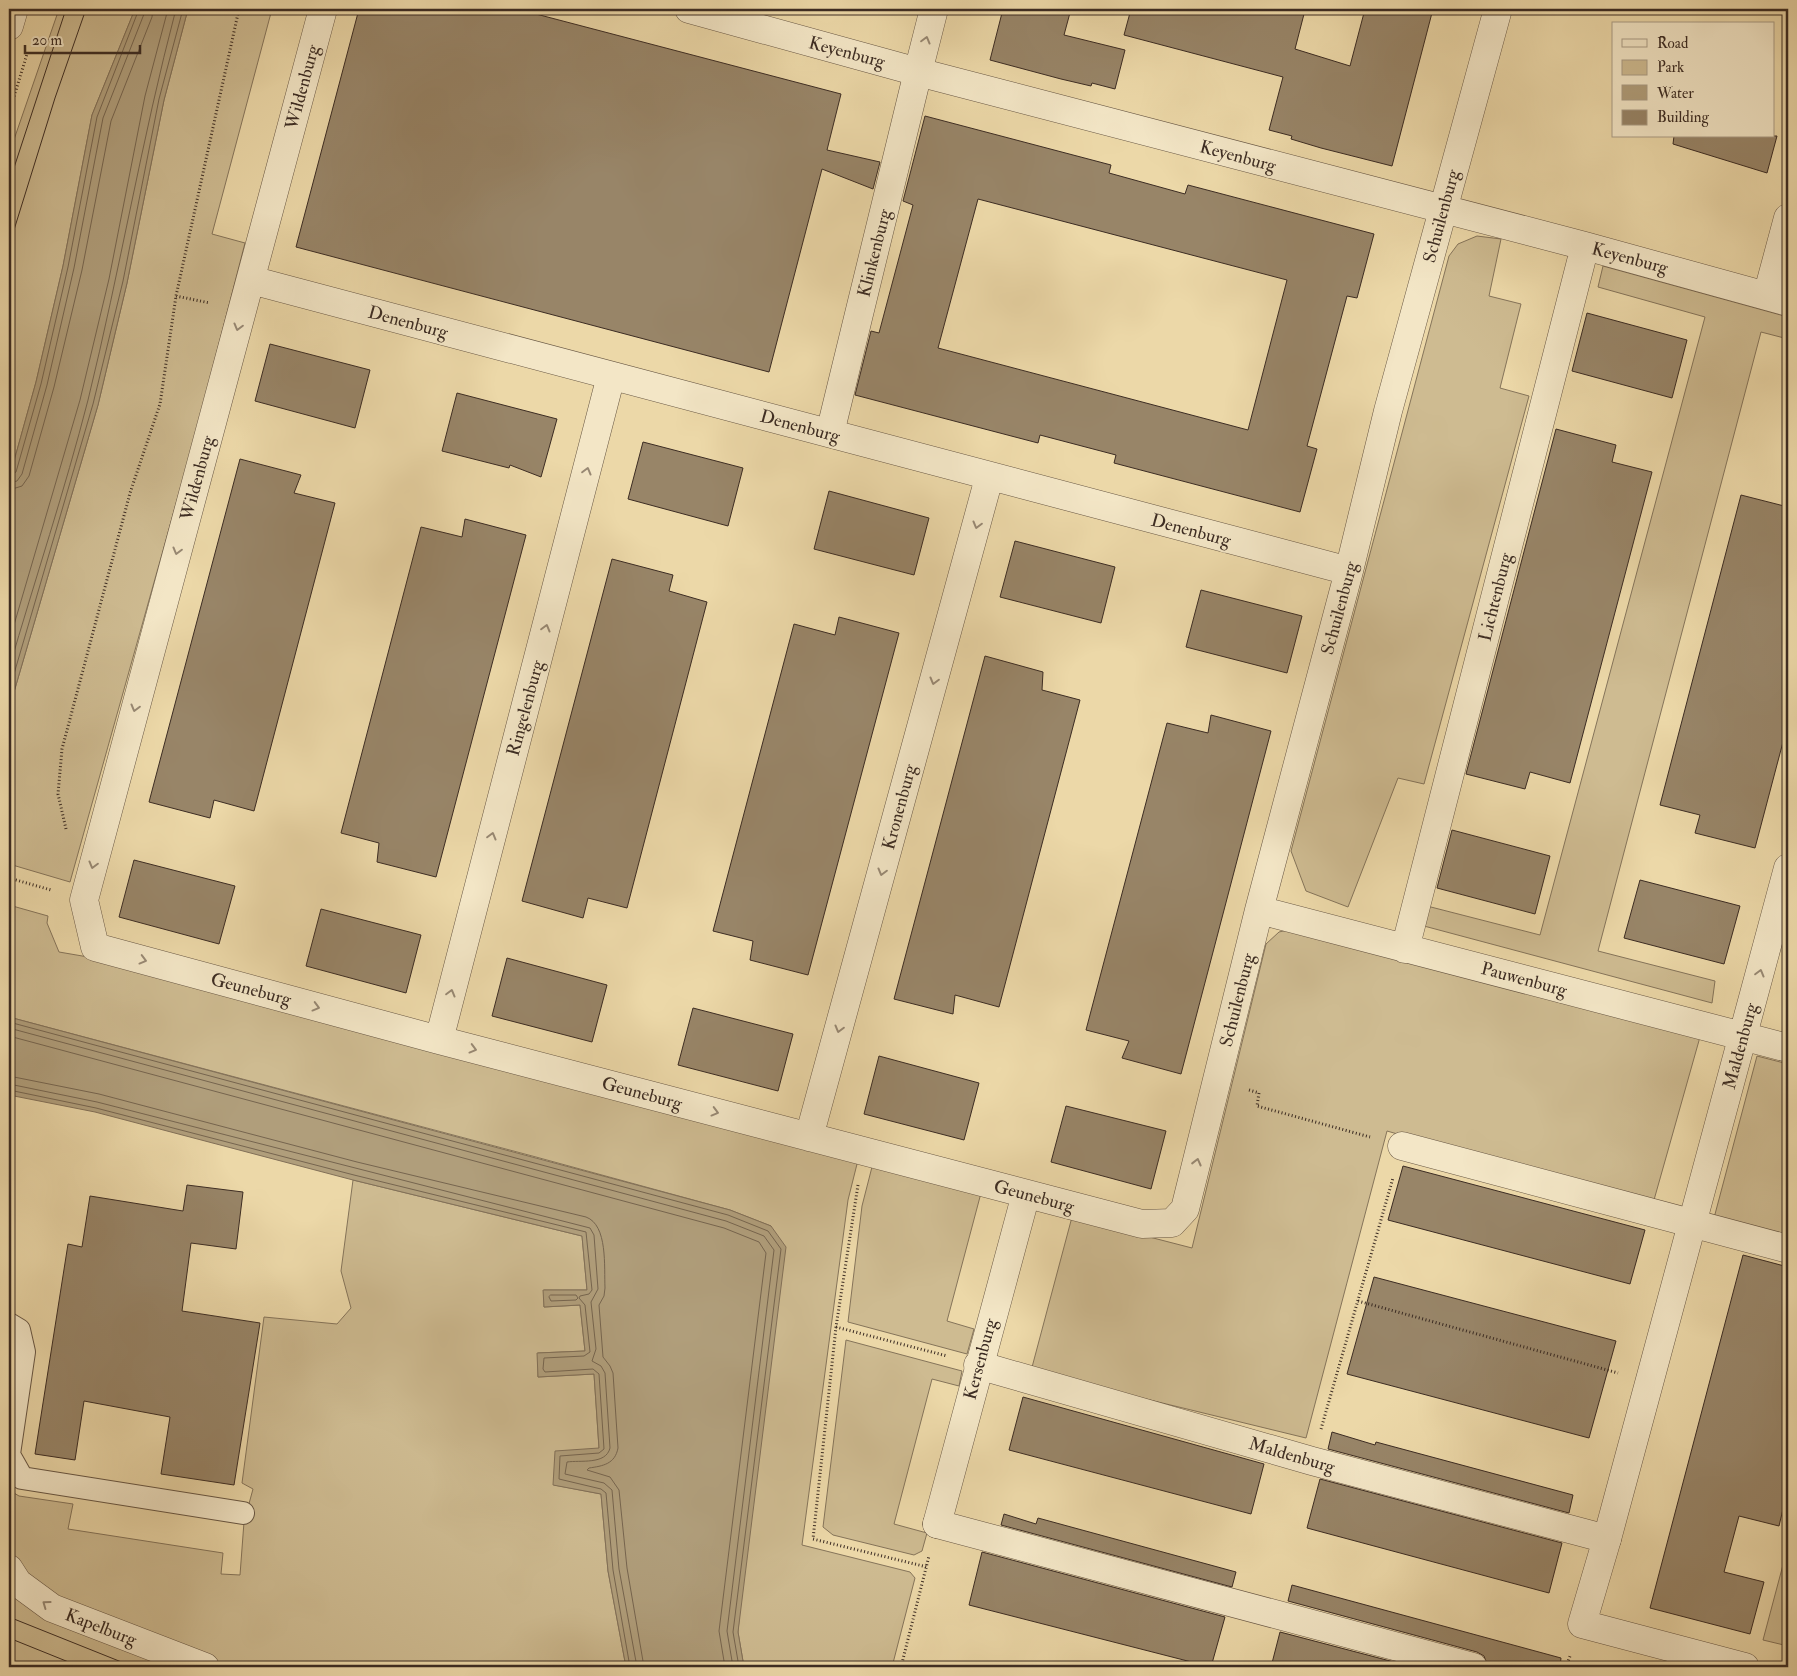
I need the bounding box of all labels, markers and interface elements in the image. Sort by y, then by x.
scale bar [25,22,140,54]
legend [1612,22,1774,138]
text: 20 m [32,31,62,50]
street label: Keyenburg [806,31,889,74]
text: Road [1657,34,1689,53]
one-way arrow [920,36,931,45]
street label: Wildenburg [280,41,325,133]
text: Park [1657,58,1684,77]
text: Water [1656,84,1694,103]
text: Building [1657,108,1709,127]
street label: Keyenburg [1197,135,1280,178]
street label: Schuilenburg [1418,166,1465,265]
street label: Klinkenburg [852,206,897,300]
street label: Keyenburg [1589,237,1672,280]
street label: Denenburg [365,301,451,344]
one-way arrow [233,322,243,331]
street label: Denenburg [757,405,843,448]
street label: Wildenburg [175,432,220,524]
one-way arrow [581,467,591,475]
street label: Denenburg [1148,509,1234,552]
one-way arrow [972,520,982,528]
one-way arrow [173,547,183,555]
street label: Lichtenburg [1473,549,1518,644]
street label: Schuilenburg [1316,558,1363,657]
one-way arrow [540,623,551,632]
street label: Ringelenburg [502,657,550,759]
one-way arrow [929,677,939,685]
one-way arrow [130,704,141,713]
street label: Kronenburg [877,761,922,852]
one-way arrow [486,831,497,840]
one-way arrow [88,861,99,870]
one-way arrow [877,867,887,876]
street label: Schuilenburg [1215,950,1260,1049]
one-way arrow [138,954,147,965]
street label: Pauwenburg [1478,957,1570,1002]
street label: Geuneburg [208,968,295,1012]
one-way arrow [1754,969,1764,977]
one-way arrow [446,990,456,998]
street label: Maldenburg [1718,999,1763,1092]
one-way arrow [312,1001,321,1012]
one-way arrow [834,1024,845,1033]
one-way arrow [469,1044,477,1054]
street label: Geuneburg [599,1072,686,1116]
one-way arrow [711,1107,719,1117]
one-way arrow [1191,1158,1202,1167]
street label: Geuneburg [991,1175,1078,1219]
street label: Kersenburg [959,1315,1003,1402]
street label: Maldenburg [1246,1432,1339,1479]
one-way arrow [42,1601,52,1610]
street label: Kapelburg [62,1603,141,1652]

